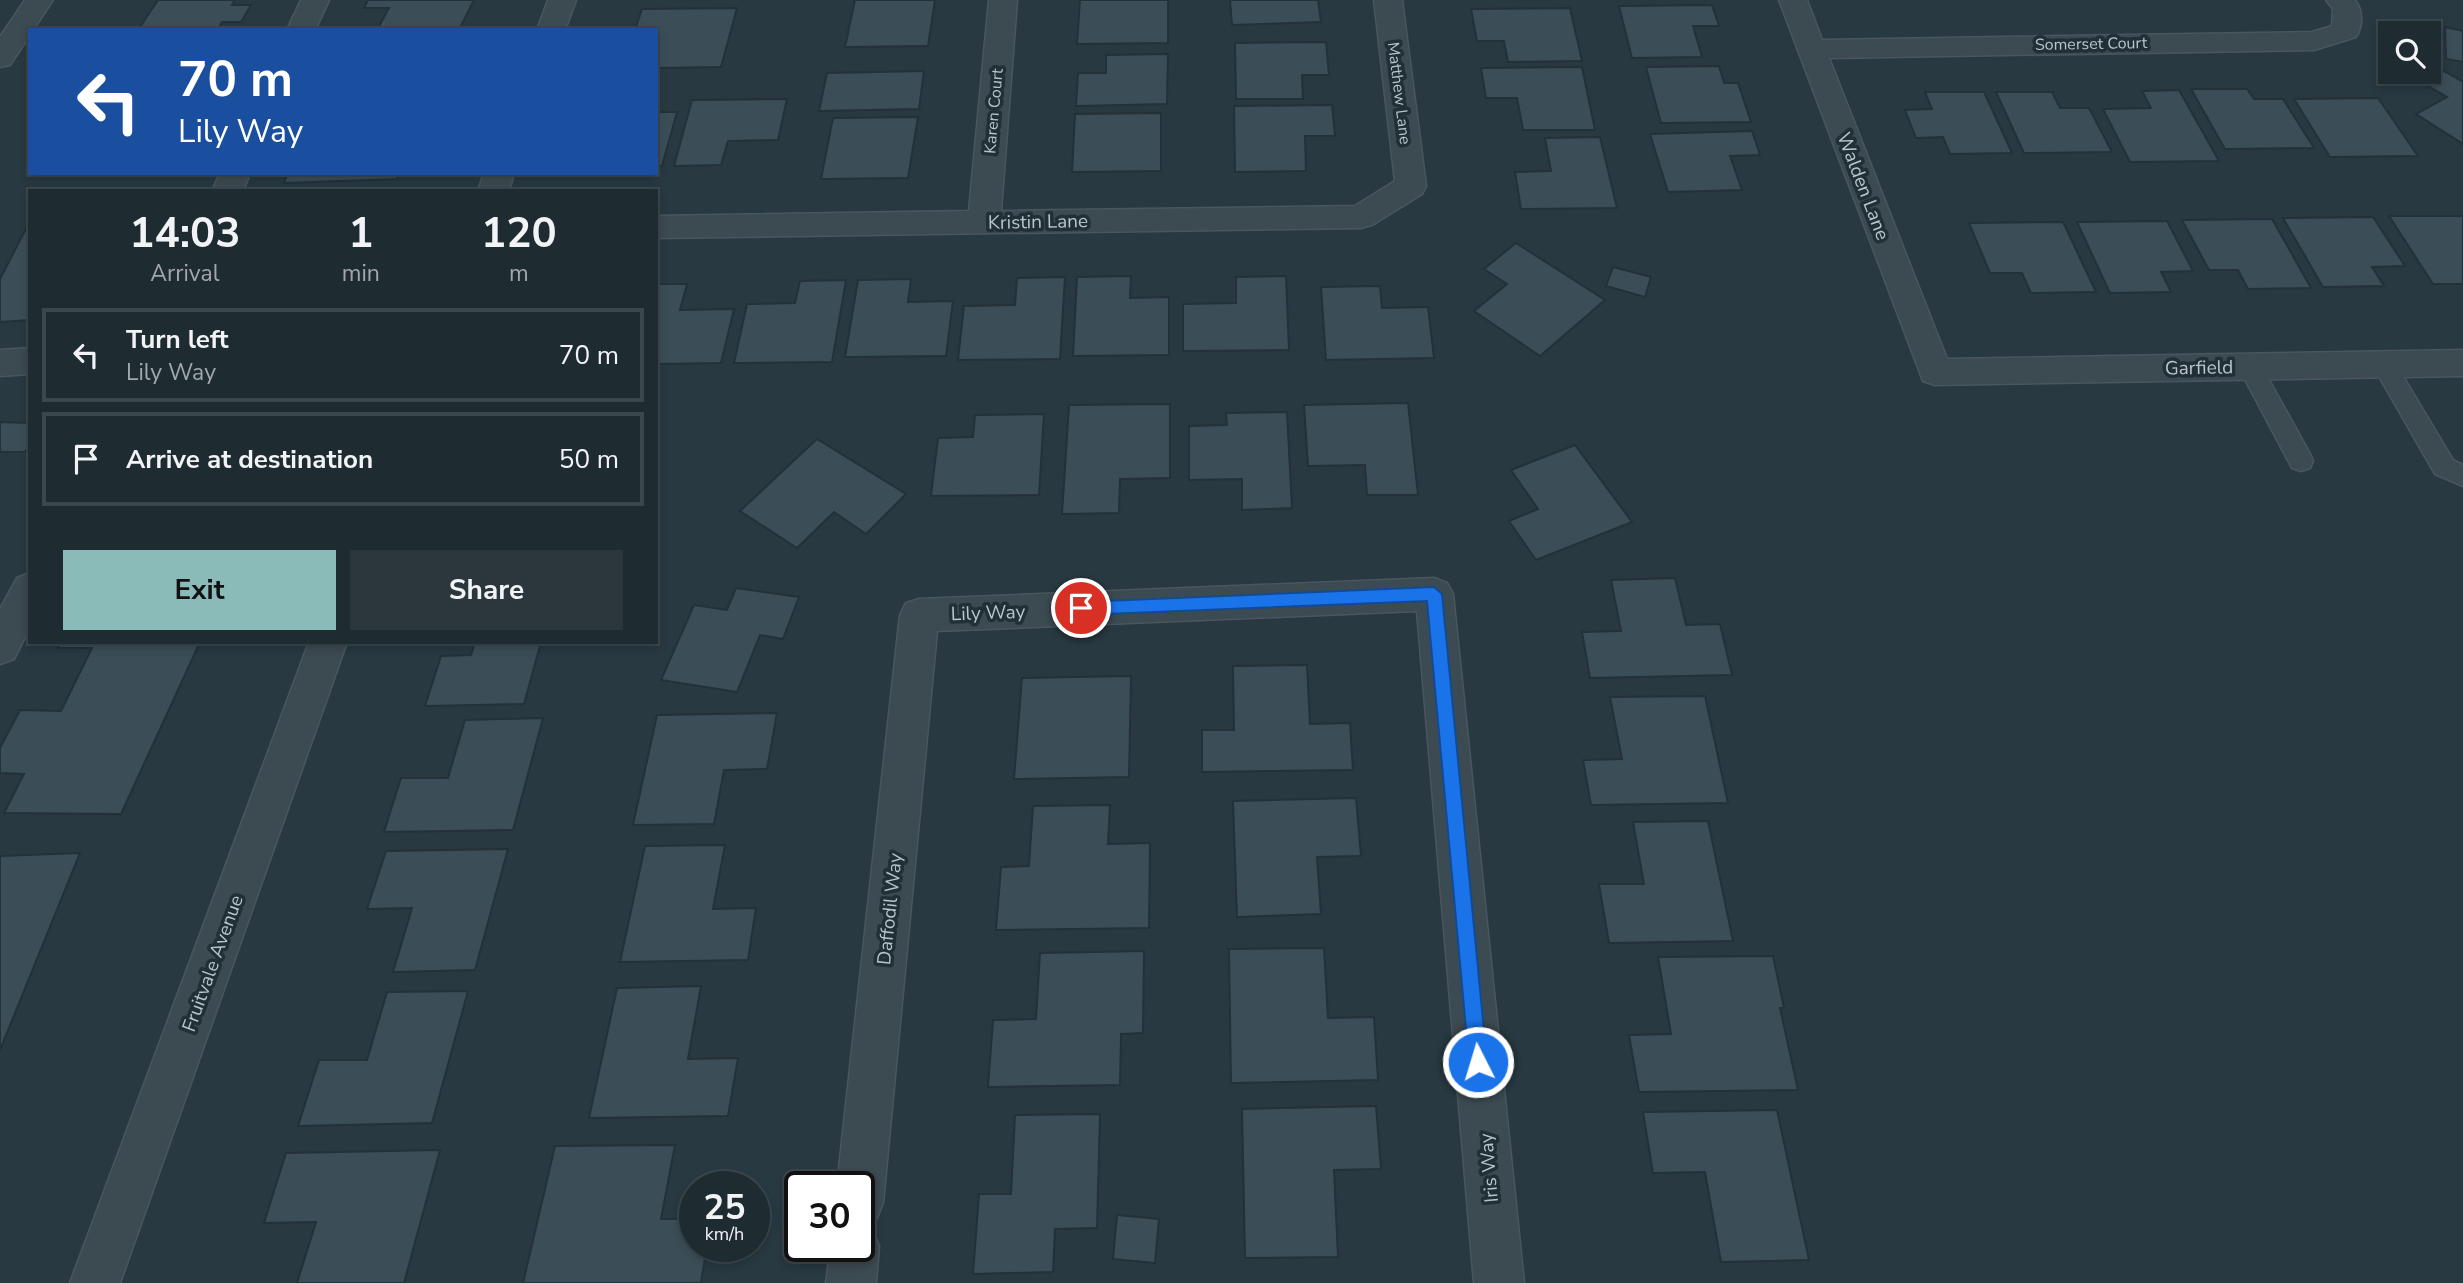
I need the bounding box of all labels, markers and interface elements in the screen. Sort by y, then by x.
map controls [2378,21,2441,84]
button: search [2378,21,2441,84]
street label: Somerset Court [2035,32,2148,56]
street label: Matthew Lane [1382,41,1416,146]
text: 70 m [178,46,293,113]
icon: left [63,56,154,147]
street label: Karen Court [979,67,1009,155]
text: Lily Way [178,110,303,153]
street label: Walden Lane [1831,129,1896,244]
text: 14:03 [129,205,240,262]
text: 1 [348,205,373,262]
text: 120 [481,205,557,262]
street label: Kristin Lane [988,208,1088,236]
text: Arrival [150,258,219,289]
text: min [342,258,380,289]
text: m [509,258,529,289]
text: Turn left [126,322,229,357]
icon: left [67,336,105,374]
text: 70 m [559,338,619,373]
street label: Garfield [2165,354,2233,382]
text: Lily Way [126,357,216,388]
icon: arrive [67,440,105,478]
text: Arrive at destination [126,442,373,477]
text: 50 m [559,442,619,477]
button: Exit [63,550,336,630]
button: Share [350,550,623,630]
pin [1051,578,1111,638]
icon: arrive [1062,589,1100,627]
street label: Lily Way [950,599,1026,627]
street label: Daffodil Way [871,852,909,966]
street label: Fruitvale Avenue [176,891,250,1035]
position arrow [1441,1025,1515,1099]
street label: Iris Way [1473,1132,1505,1204]
speed limit sign: 30 [784,1171,875,1262]
text: 25 [703,1184,746,1231]
text: km/h [705,1222,744,1246]

